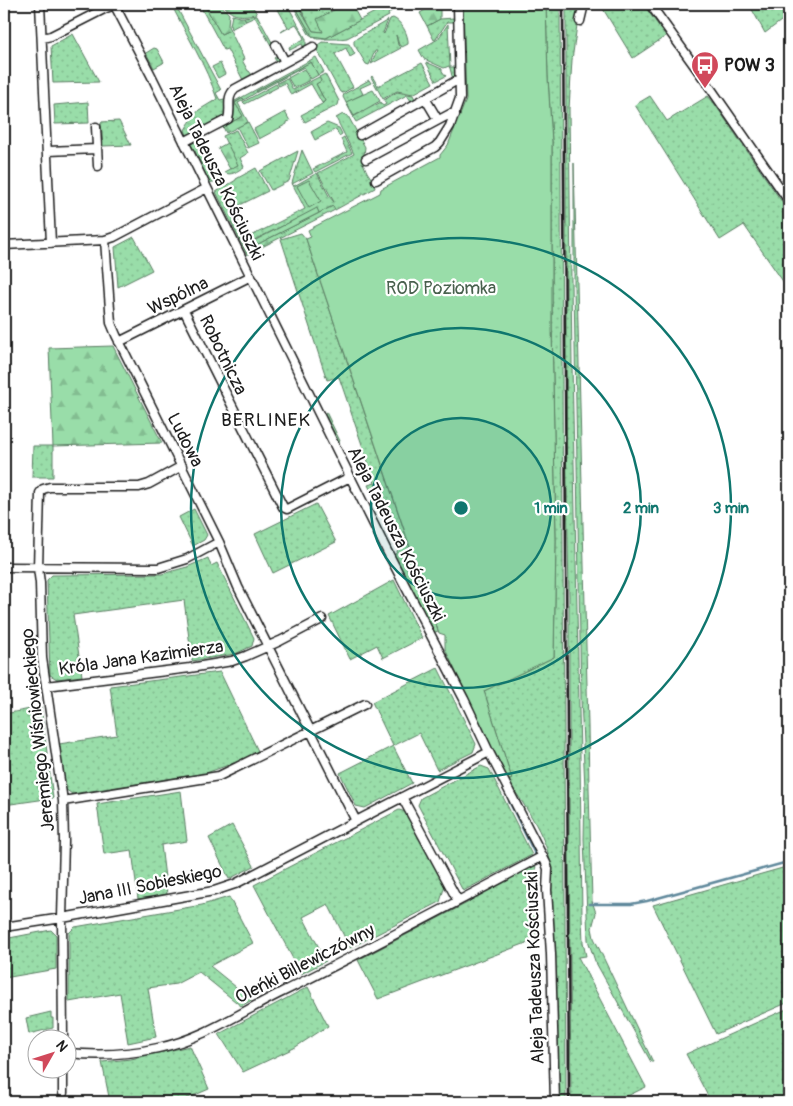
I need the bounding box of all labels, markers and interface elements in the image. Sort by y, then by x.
bus stop icon: POW 3 [690,50,720,89]
place label: POW 3 [724,54,775,77]
street label: Aleja Tadeusza Kościuszki [163,80,269,264]
street label: Wspólna [144,272,212,320]
park label: ROD Poziomka [386,277,496,300]
street label: Robotnicza [194,311,252,399]
district label: BERLINEK [221,408,311,432]
street label: Ludowa [162,409,208,471]
street label: Aleja Tadeusza Kościuszki [342,443,450,625]
centre of rings [452,499,470,517]
text: 1 min [534,499,568,518]
text: 2 min [623,499,659,518]
text: 3 min [713,499,749,518]
street label: Jeremiego Wiśniowieckiego [16,627,60,833]
street label: Króla Jana Kazimierza [57,635,225,681]
street label: Jana III Sobieskiego [76,860,224,910]
street label: Aleja Tadeusza Kościuszki [520,871,550,1065]
street label: Oleńki Billewiczówny [231,919,379,1009]
north arrow [28,1028,78,1078]
text: N [52,1037,71,1055]

